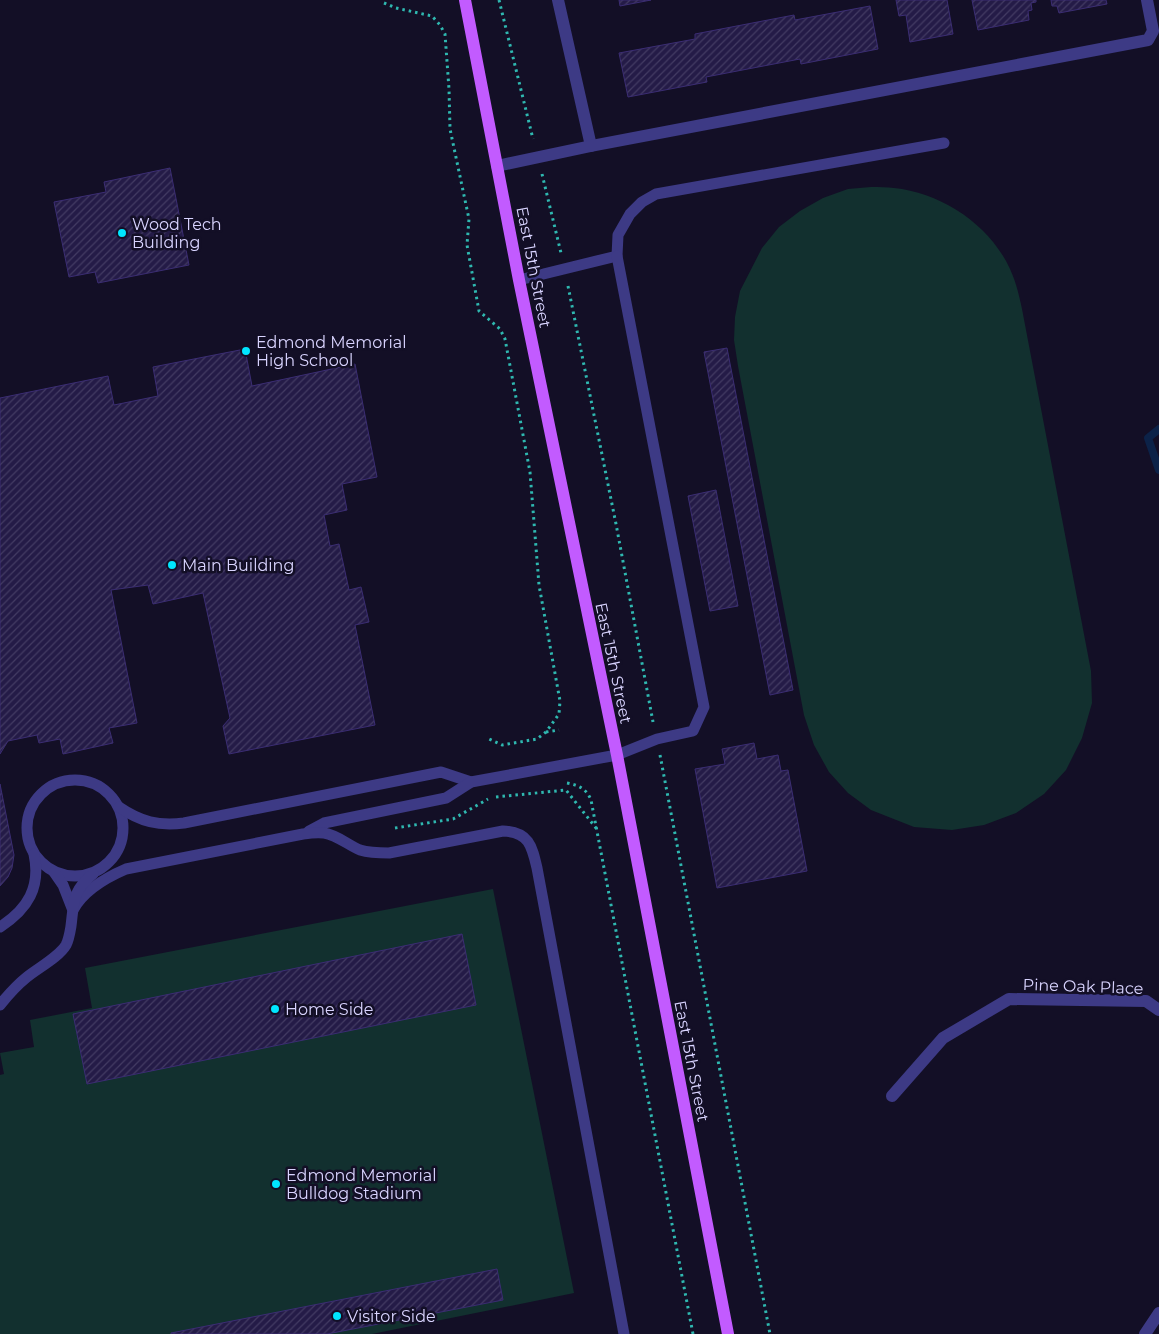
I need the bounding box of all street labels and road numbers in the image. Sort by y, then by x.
street label: East 15th Street [512,205,555,330]
street label: East 15th Street [591,601,636,726]
street label: Pine Oak Place [1022,975,1144,998]
street label: East 15th Street [670,999,713,1124]

